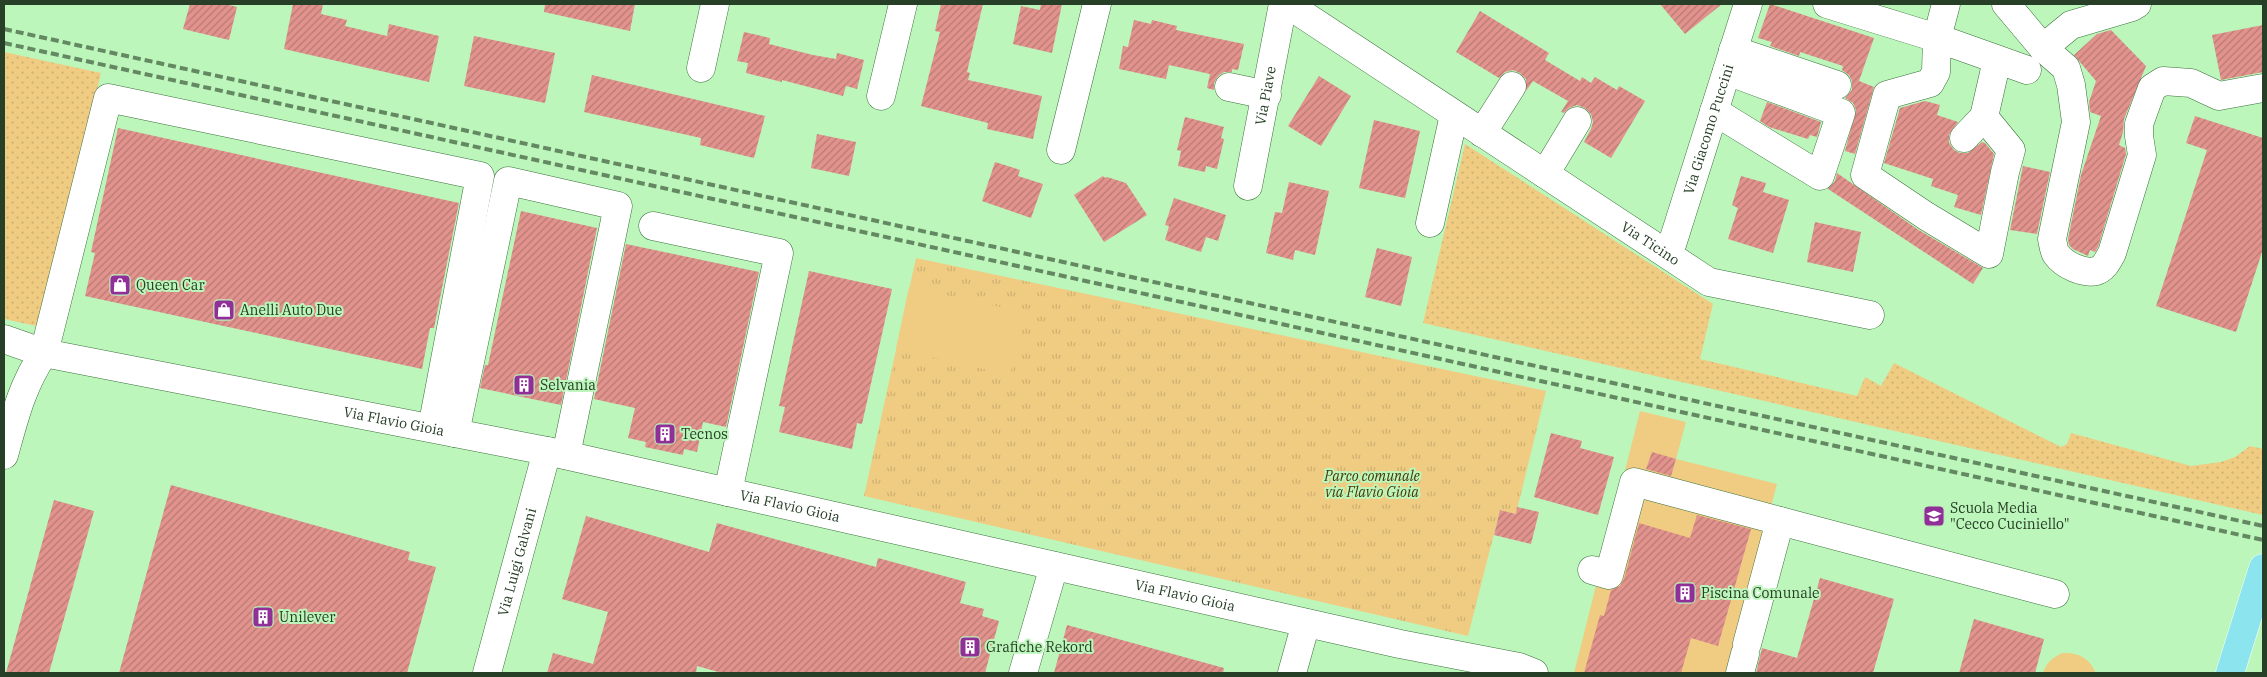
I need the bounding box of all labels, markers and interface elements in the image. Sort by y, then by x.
street label: Via Giacomo Puccini [1679,62,1737,196]
street label: Via Piave [1251,65,1280,127]
street label: Via Ticino [1618,218,1683,269]
shop icon: Queen Car [108,273,132,297]
place label: Queen Car [136,276,205,294]
shop icon: Anelli Auto Due [212,298,236,322]
place label: Anelli Auto Due [240,301,342,319]
building icon: Selvania [512,373,536,397]
place label: Selvania [540,376,596,394]
street label: Via Flavio Gioia [342,403,446,440]
building icon: Tecnos [653,422,677,446]
place label: Tecnos [681,425,728,443]
park label: Parco comunale via Flavio Gioia [1323,467,1421,501]
street label: Via Flavio Gioia [738,486,842,526]
place label: Scuola Media "Cecco Cuciniello" [1950,499,2070,533]
school or university icon: Scuola Media "Cecco Cuciniello" [1922,504,1946,528]
street label: Via Luigi Galvani [494,506,540,618]
street label: Via Flavio Gioia [1133,575,1237,616]
building icon: Piscina Comunale [1673,581,1697,605]
place label: Piscina Comunale [1701,584,1820,602]
building icon: Unilever [251,605,275,629]
place label: Unilever [279,608,336,626]
building icon: Grafiche Rekord [958,635,982,659]
place label: Grafiche Rekord [986,638,1093,656]

